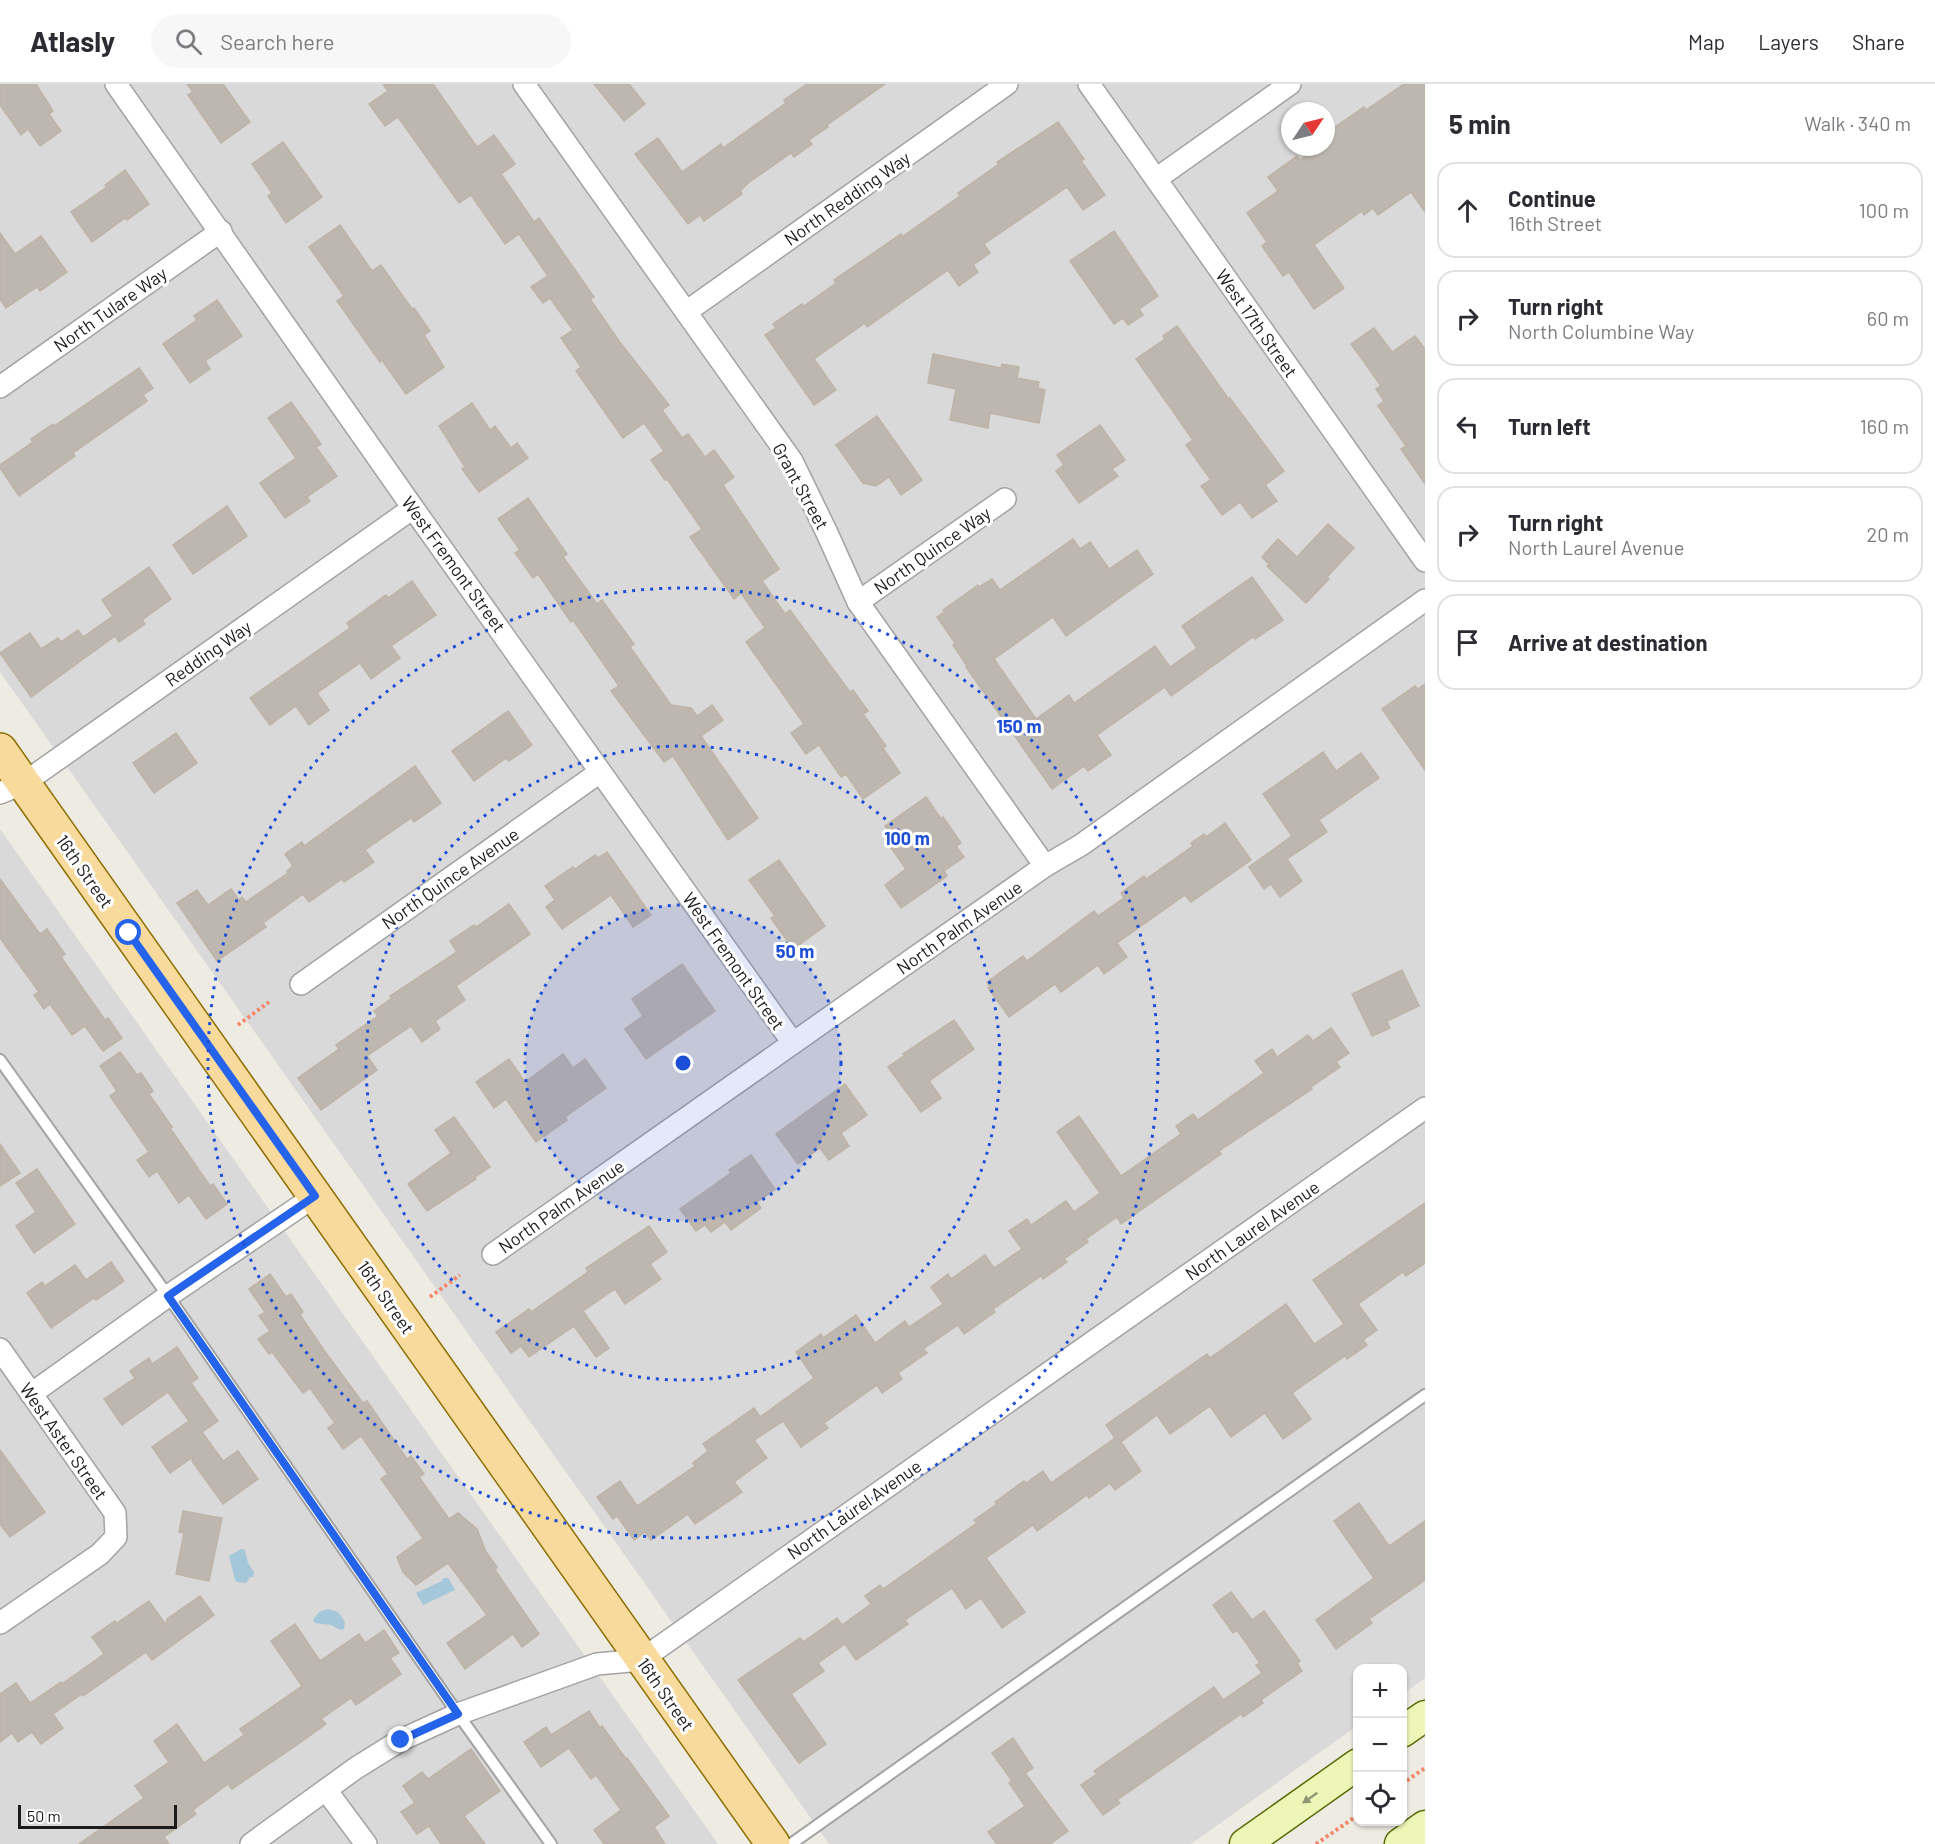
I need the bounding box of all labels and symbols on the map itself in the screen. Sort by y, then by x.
north arrow [1281,102,1335,156]
street label: North Redding Way [780,146,914,250]
street label: North Tulare Way [49,262,171,356]
street label: West 17th Street [1212,265,1302,381]
street label: Grant Street [768,439,834,533]
street label: West Fremont Street [397,492,511,636]
street label: North Quince Way [869,502,995,598]
street label: Redding Way [161,615,255,691]
text: 150 m [997,715,1041,737]
street label: North Quince Avenue [377,822,523,934]
text: 100 m [884,827,930,849]
street label: 16th Street [52,830,118,912]
street label: North Palm Avenue [892,875,1026,979]
street label: West Fremont Street [678,888,790,1034]
route start [115,919,141,945]
text: 50 m [776,940,814,962]
centre of rings [673,1053,693,1073]
street label: North Palm Avenue [494,1154,628,1258]
street label: North Laurel Avenue [1181,1175,1323,1285]
street label: 16th Street [353,1256,419,1338]
street label: West Aster Street [15,1378,113,1504]
street label: North Laurel Avenue [783,1454,925,1564]
street label: 16th Street [633,1653,699,1735]
route end [387,1726,413,1752]
one-way arrow [1302,1792,1318,1804]
scale bar [18,1802,177,1830]

